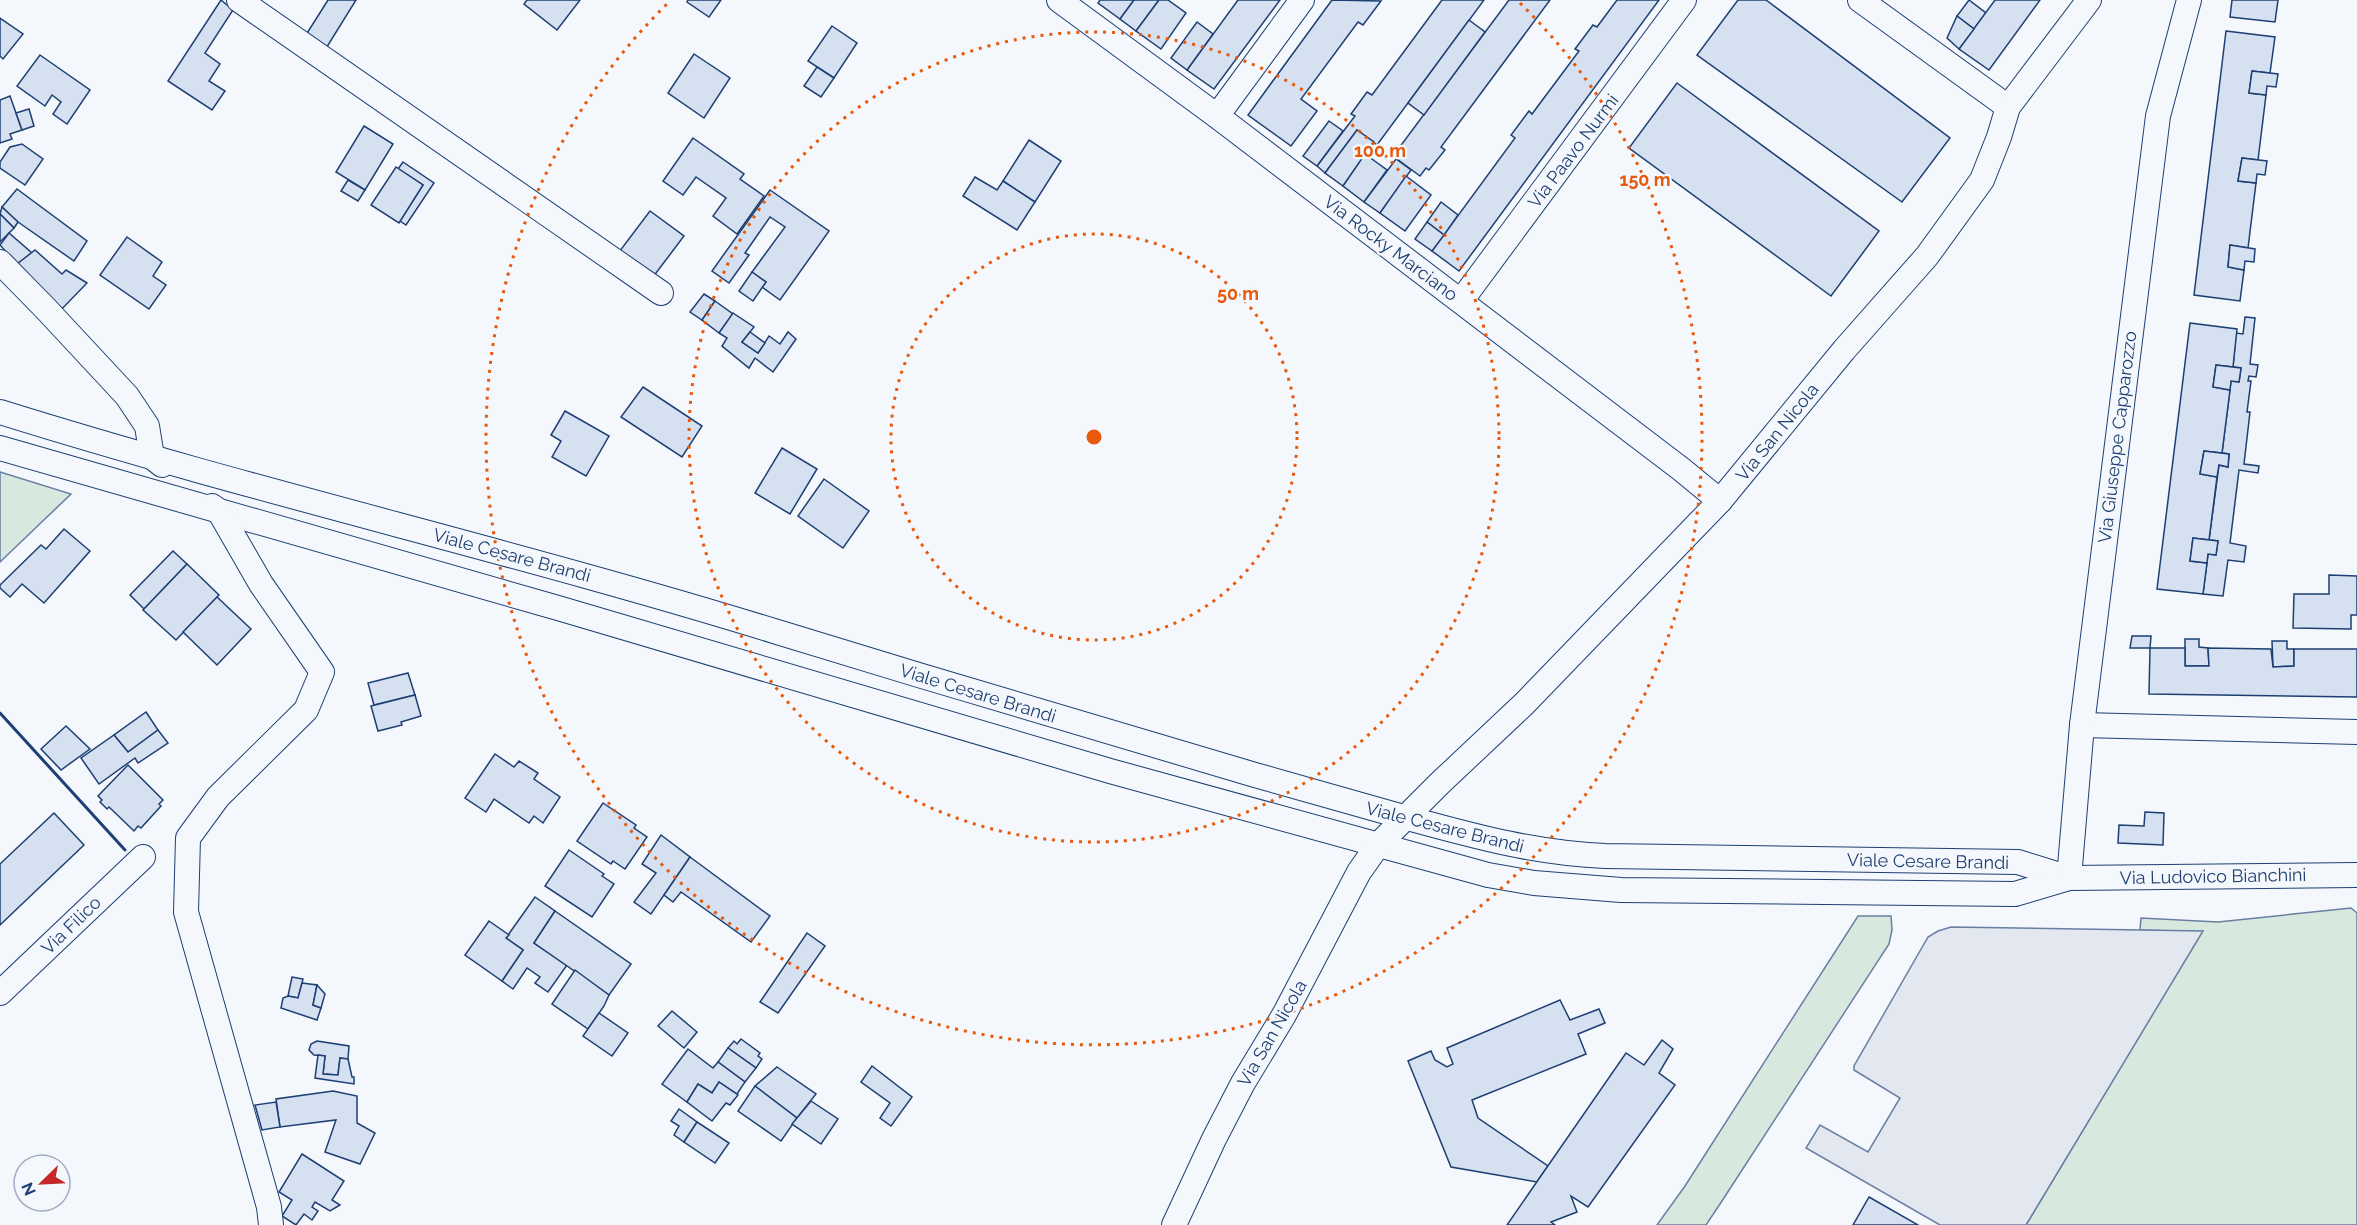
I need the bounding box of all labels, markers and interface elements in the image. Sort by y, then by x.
street label: Via Paavo Nurmi [1523,90,1623,212]
text: 100 m [1354,140,1406,161]
text: 150 m [1620,169,1671,190]
street label: Via Rocky Marciano [1320,191,1462,305]
text: 50 m [1217,283,1259,304]
street label: Via Giuseppe Capparozzo [2094,329,2140,544]
street label: Via San Nicola [1731,379,1823,485]
centre of rings [1084,427,1104,447]
street label: Viale Cesare Brandi [431,524,593,586]
street label: Viale Cesare Brandi [897,659,1059,727]
street label: Viale Cesare Brandi [1364,797,1526,857]
street label: Viale Cesare Brandi [1847,849,2009,873]
street label: Via Ludovico Bianchini [2119,864,2307,888]
street label: Via Filico [37,891,105,958]
street label: Via San Nicola [1233,976,1311,1090]
north arrow [12,1153,72,1213]
text: N [18,1179,40,1198]

